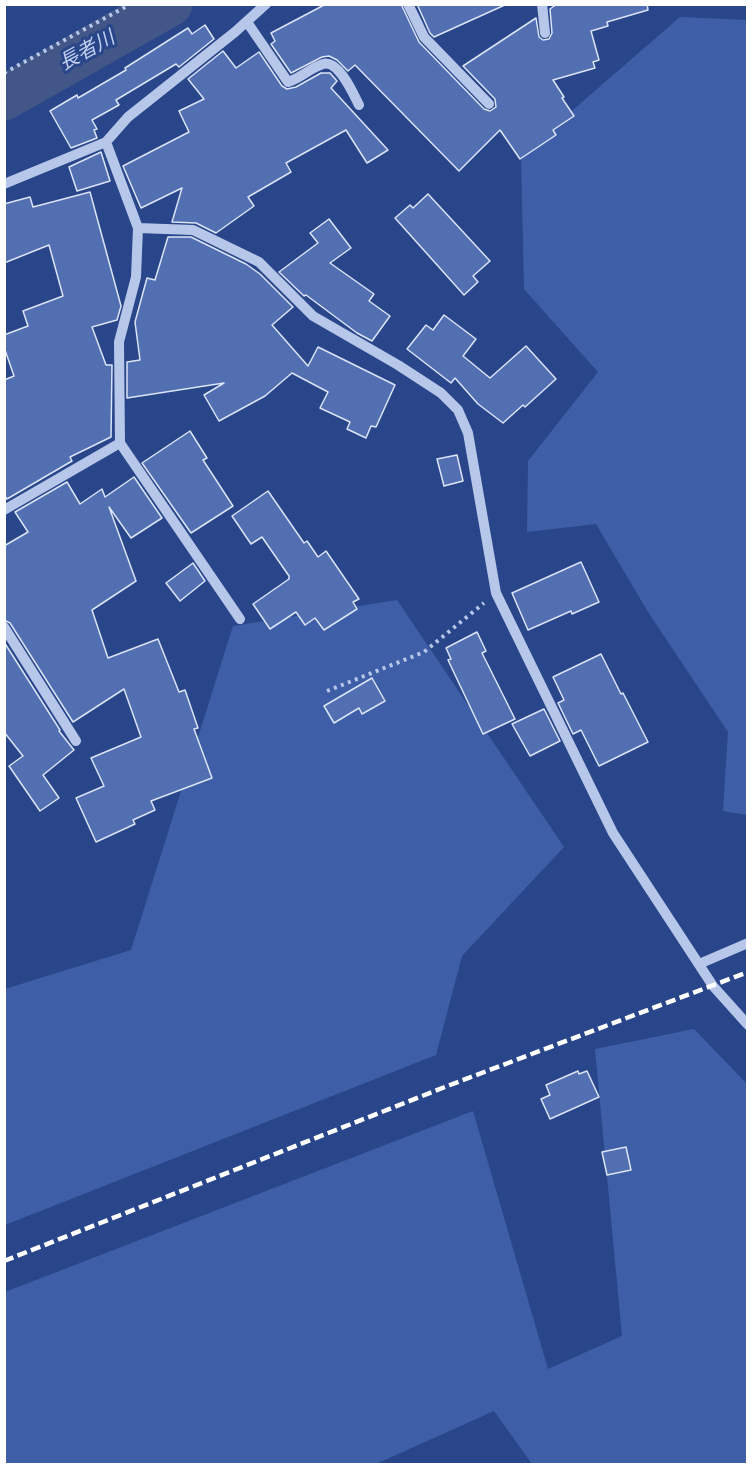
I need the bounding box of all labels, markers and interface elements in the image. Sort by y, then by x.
water label: 長者川 [55,26,119,76]

